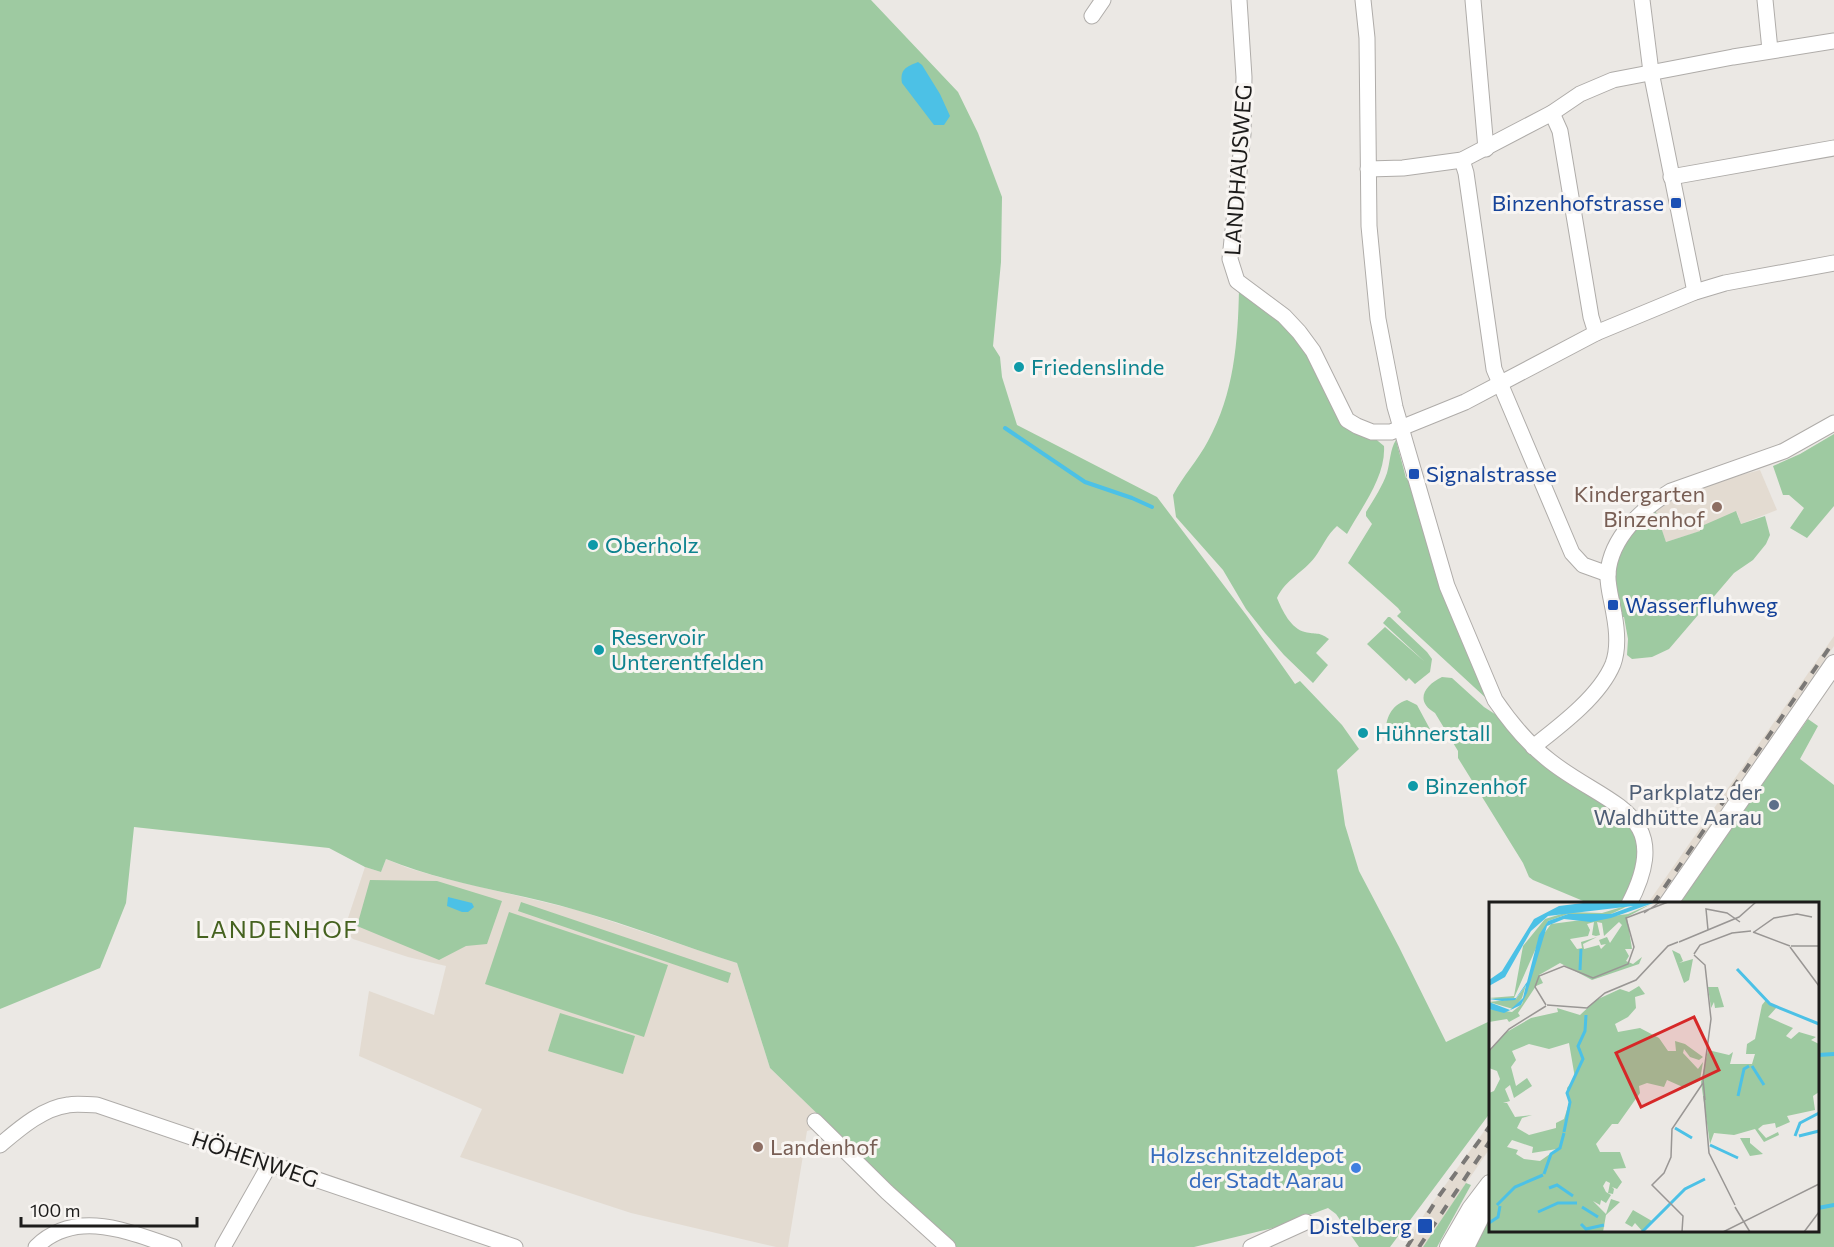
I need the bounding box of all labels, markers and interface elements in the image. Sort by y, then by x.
street label: LANDHAUSWEG [1218,83,1257,257]
place label: Binzenhofstrasse [1492,189,1664,216]
marker: Binzenhofstrasse [1669,196,1683,210]
place label: Friedenslinde [1031,353,1164,380]
marker: Friedenslinde [1012,360,1026,374]
place label: Signalstrasse [1426,460,1557,487]
marker: Signalstrasse [1407,467,1421,481]
place label: Kindergarten Binzenhof [1574,480,1705,532]
marker: Kindergarten Binzenhof [1710,500,1724,514]
place label: Oberholz [605,531,699,558]
marker: Oberholz [586,538,600,552]
place label: Wasserfluhweg [1625,591,1778,618]
marker: Wasserfluhweg [1606,598,1620,612]
place label: Reservoir Unterentfelden [611,623,764,675]
marker: Reservoir Unterentfelden [592,643,606,657]
place label: Hühnerstall [1375,719,1491,746]
marker: Hühnerstall [1356,726,1370,740]
place label: Binzenhof [1425,772,1527,799]
place label: Parkplatz der Waldhütte Aarau [1594,778,1762,830]
marker: Binzenhof [1406,779,1420,793]
marker: Parkplatz der Waldhütte Aarau [1767,798,1781,812]
inset map [1489,902,1819,1232]
district label: LANDENHOF [195,914,359,943]
street label: HÖHENWEG [188,1124,322,1193]
place label: Landenhof [770,1133,878,1160]
marker: Landenhof [751,1140,765,1154]
place label: Holzschnitzeldepot der Stadt Aarau [1150,1141,1344,1193]
marker: Holzschnitzeldepot der Stadt Aarau [1349,1161,1363,1175]
scale bar [21,1190,196,1228]
text: 100 m [30,1199,80,1221]
place label: Distelberg [1309,1212,1412,1239]
marker: Distelberg [1416,1217,1434,1235]

